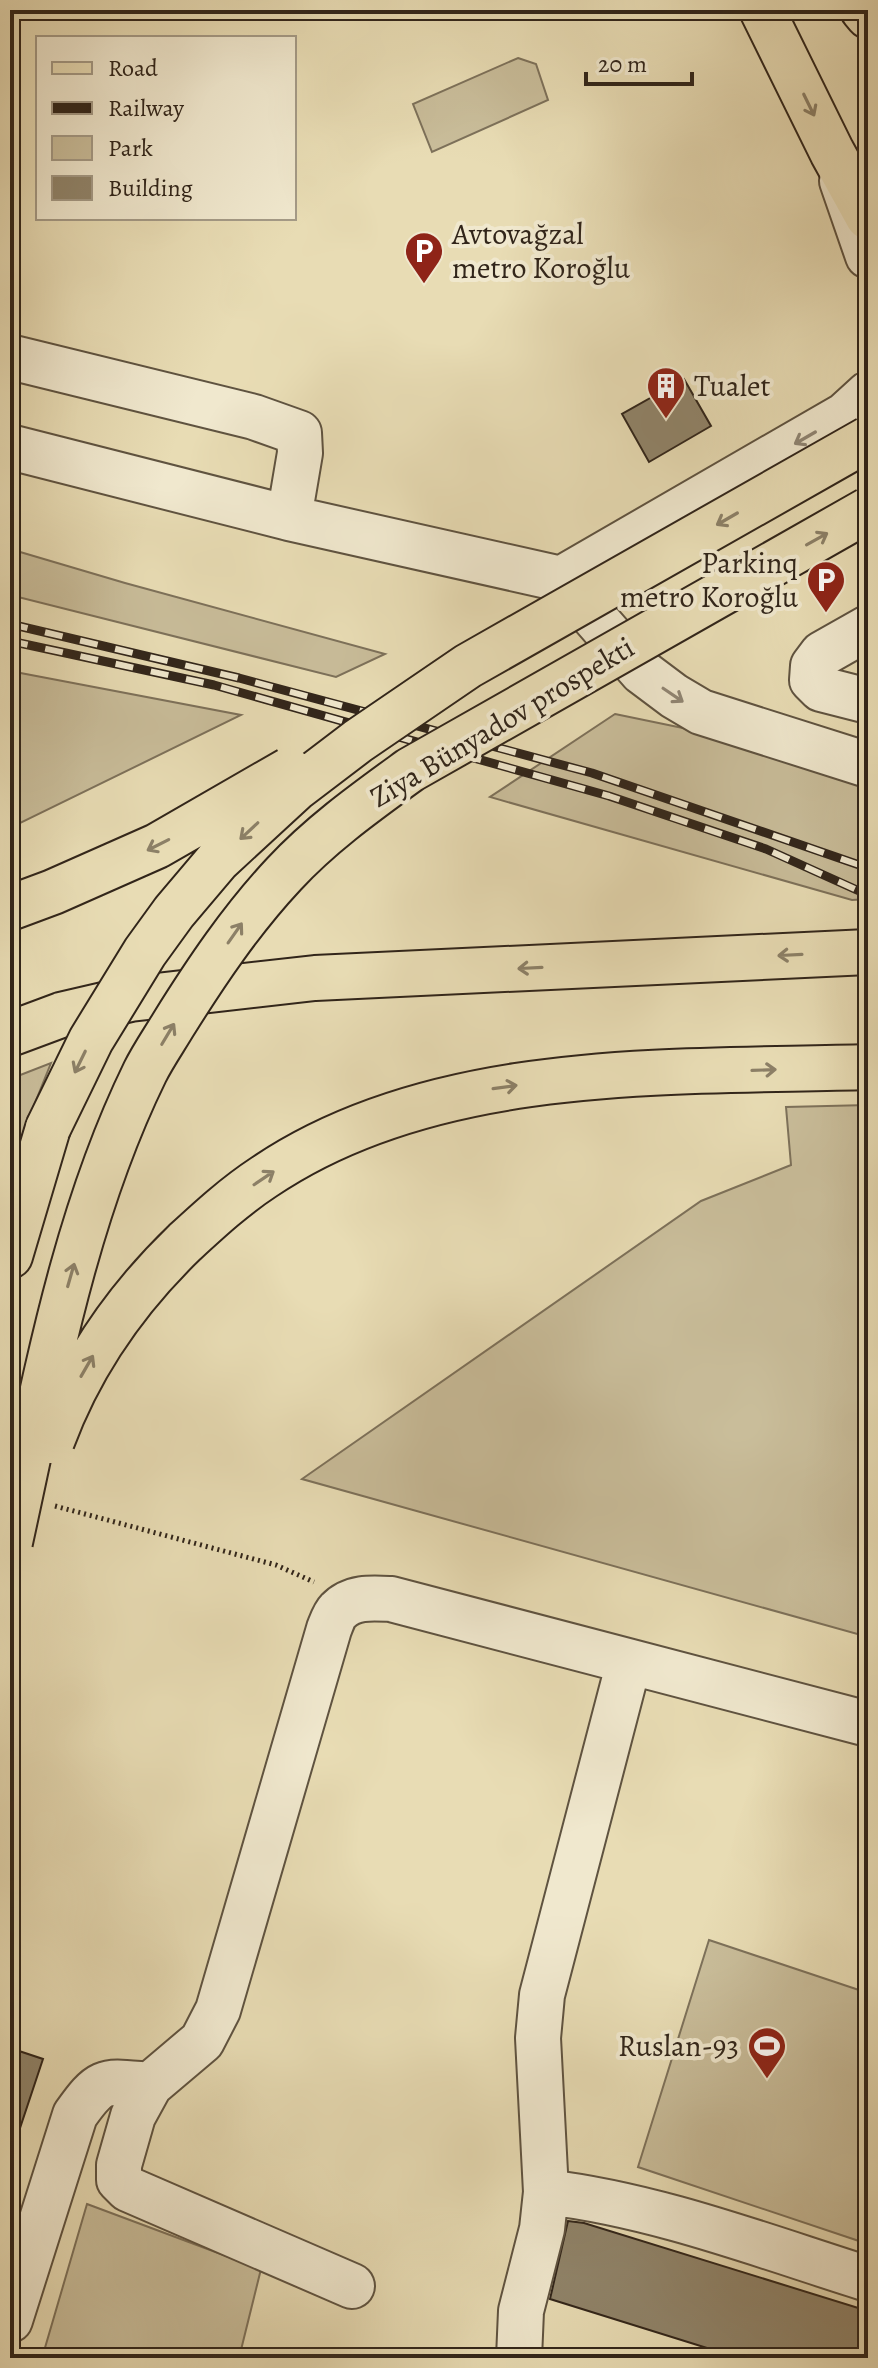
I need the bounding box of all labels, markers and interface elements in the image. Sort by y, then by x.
legend [36,36,296,220]
scale bar [586,36,692,86]
text: 20 m [598,48,647,80]
text: Road [108,52,158,84]
text: Railway [108,92,184,124]
one-way arrow [802,93,817,117]
text: Park [108,132,153,164]
text: Building [108,172,193,204]
place label: Avtovağzal metro Koroğlu [451,214,631,288]
parking icon: Avtovağzal metro Koroğlu [403,230,445,285]
building icon: Tualet [645,365,687,420]
place label: Tualet [694,366,770,406]
one-way arrow [794,430,817,446]
one-way arrow [716,511,739,527]
one-way arrow [805,531,828,547]
place label: Parkinq metro Koroğlu [620,543,799,617]
parking icon: Parkinq metro Koroğlu [805,559,847,614]
street label: Ziya Bünyadov prospekti [362,627,642,817]
one-way arrow [661,686,683,703]
one-way arrow [240,822,260,840]
one-way arrow [146,838,170,854]
one-way arrow [227,922,243,944]
one-way arrow [777,948,804,963]
one-way arrow [517,960,544,975]
one-way arrow [160,1023,176,1046]
one-way arrow [72,1050,87,1074]
one-way arrow [750,1063,777,1078]
one-way arrow [492,1079,517,1094]
one-way arrow [252,1170,274,1186]
one-way arrow [64,1262,79,1288]
one-way arrow [80,1354,95,1378]
sports icon: Ruslan-93 [746,2025,788,2080]
place label: Ruslan-93 [618,2026,739,2066]

